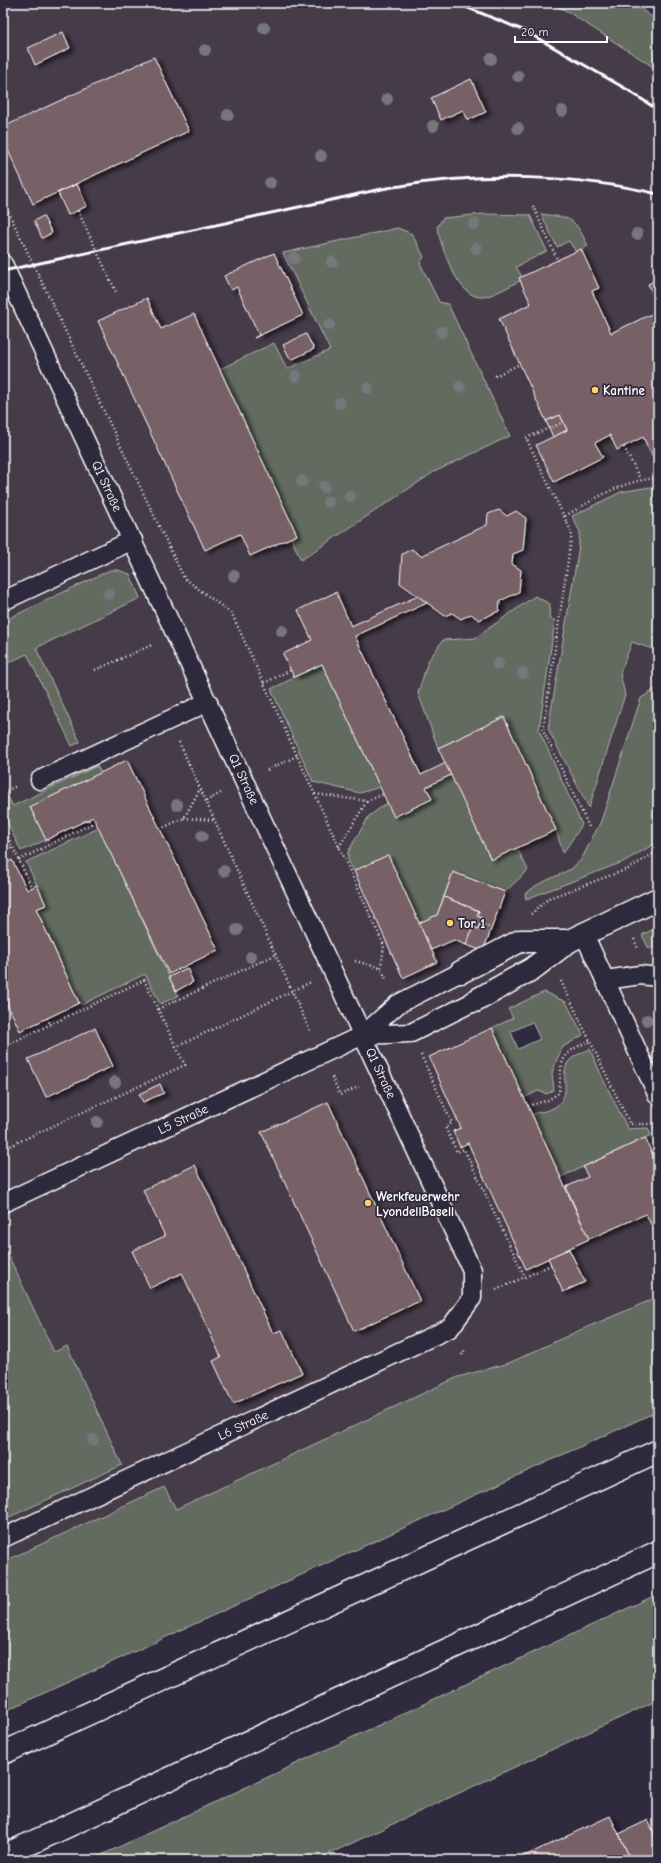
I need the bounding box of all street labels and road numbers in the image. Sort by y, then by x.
street label: Q1 Straße [89,458,126,514]
street label: Q1 Straße [226,751,263,807]
street label: Q1 Straße [363,1045,400,1101]
street label: L5 Straße [155,1101,211,1137]
street label: L6 Straße [215,1407,271,1443]

